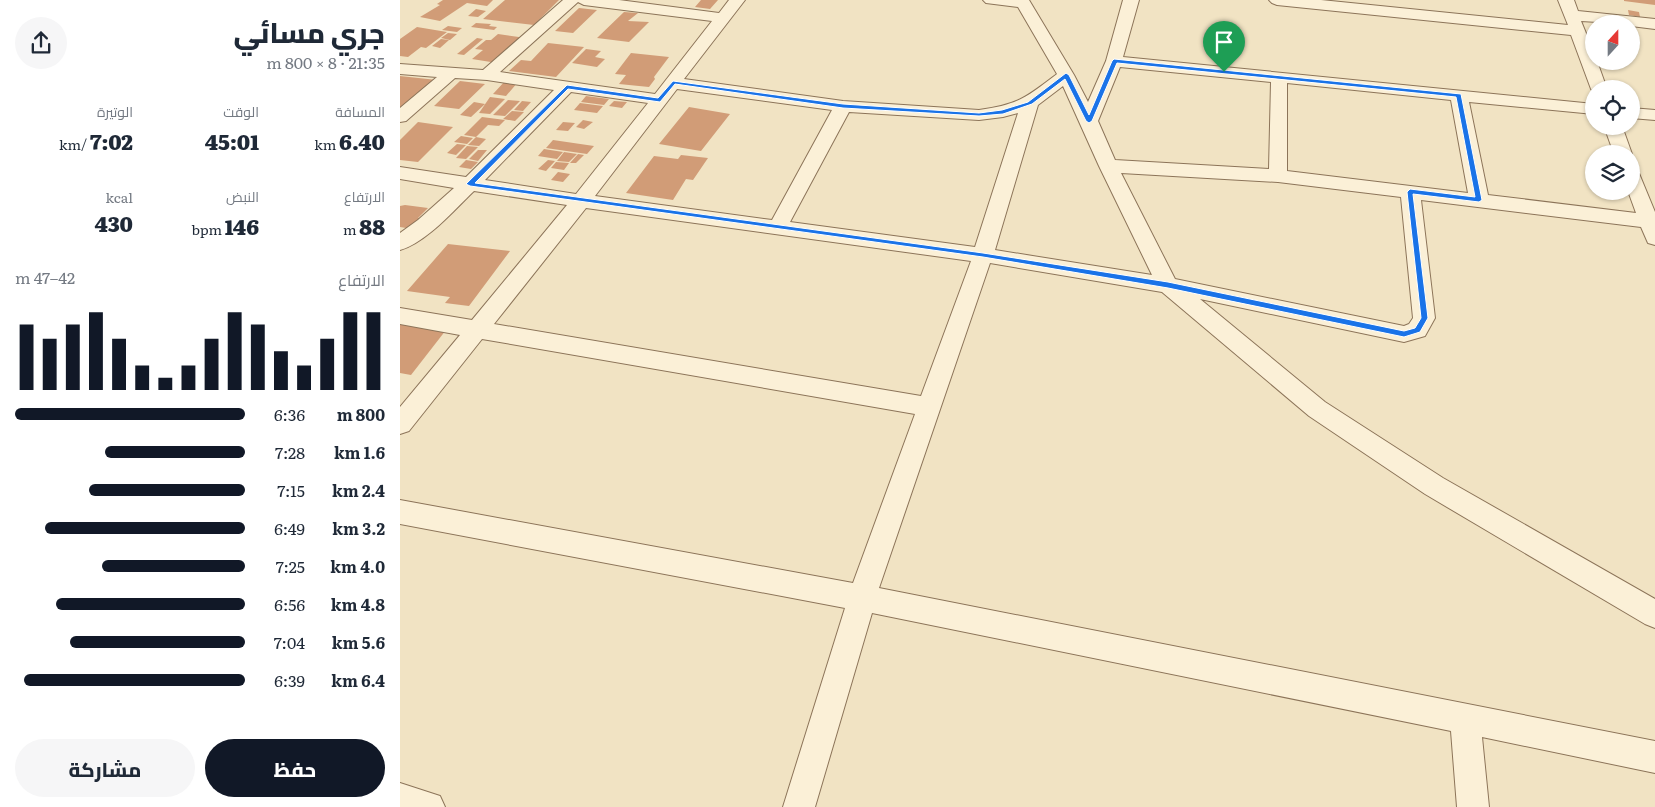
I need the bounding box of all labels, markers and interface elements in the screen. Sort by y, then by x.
text: جري مسائي [234,10,385,52]
north arrow [1585,15,1640,70]
map controls [1585,15,1640,200]
button: share [15,17,67,69]
pin [1203,21,1245,72]
icon: arrive [1210,28,1238,56]
text: 21:35 · 8 × 800 m [266,50,385,74]
button: locate [1585,80,1640,135]
text: الوتيرة [97,101,133,121]
text: الوقت [223,101,259,121]
text: المسافة [335,101,385,121]
text: 7:02 [90,125,133,156]
text: 45:01 [205,125,259,156]
text: 6.40 [339,125,385,156]
text: /km [59,134,90,154]
text: km [314,134,339,154]
button: layers [1585,145,1640,200]
text: النبض [226,186,259,206]
text: الارتفاع [344,186,385,206]
text: kcal [105,187,133,207]
text: 430 [94,207,133,238]
text: 146 [225,210,259,241]
text: 88 [359,210,385,241]
text: bpm [192,219,225,239]
text: m [343,219,359,239]
text: 42–47 m [15,265,75,289]
text: الارتفاع [338,267,385,291]
text: 6:36 [274,402,305,426]
text: 800 m [337,402,385,426]
text: 7:28 [275,440,305,464]
text: 1.6 km [334,440,385,464]
text: 7:15 [277,478,305,502]
text: 2.4 km [332,478,385,502]
text: 6:49 [274,516,305,540]
text: 3.2 km [332,516,385,540]
text: 7:25 [276,554,305,578]
text: 4.0 km [330,554,385,578]
text: 6:56 [274,592,305,616]
text: 4.8 km [331,592,385,616]
text: 7:04 [274,630,305,654]
text: 5.6 km [332,630,385,654]
text: 6:39 [274,668,305,692]
text: 6.4 km [331,668,385,692]
button: مشاركة [15,739,195,797]
button: حفظ [205,739,385,797]

